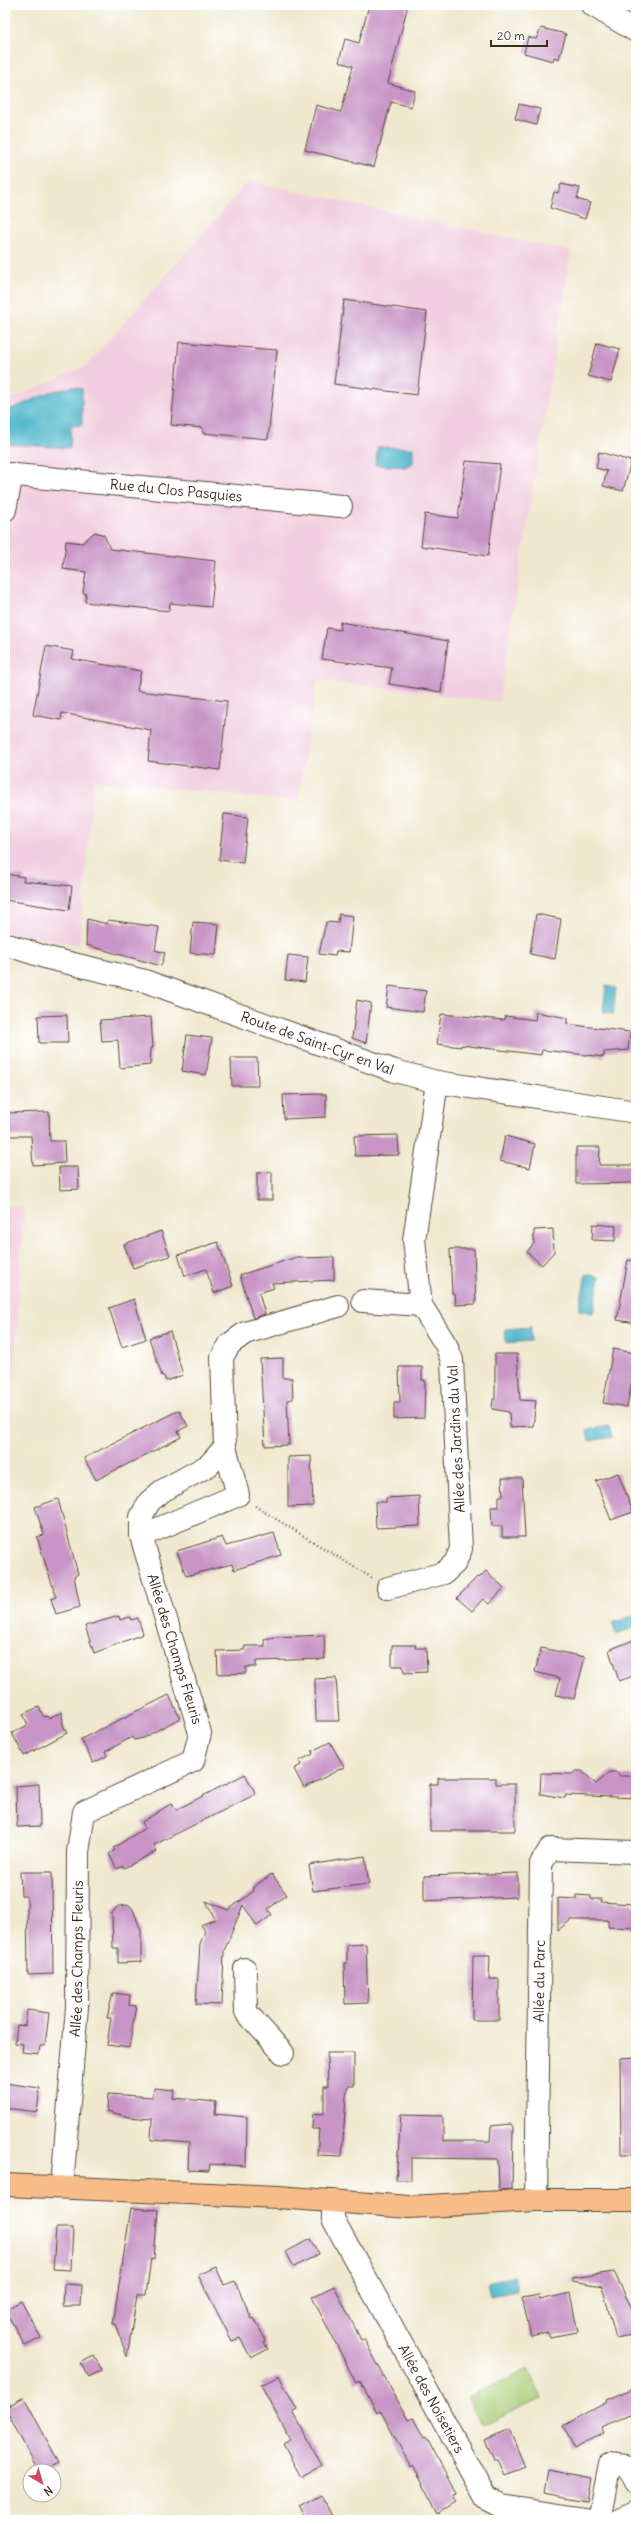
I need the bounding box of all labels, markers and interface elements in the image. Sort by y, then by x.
scale bar [491,22,547,48]
text: 20 m [497,28,525,43]
street label: Rue du Clos Pasquies [109,475,243,506]
street label: Route de Saint-Cyr en Val [238,1007,396,1079]
street label: Allée des Jardins du Val [443,1365,469,1513]
street label: Allée des Champs Fleuris [144,1572,206,1726]
street label: Allée des Champs Fleuris [66,1880,87,2038]
street label: Allée du Parc [530,1940,549,2022]
street label: Allée des Noisetiers [395,2341,469,2456]
north arrow [22,2463,62,2503]
text: N [41,2483,55,2499]

